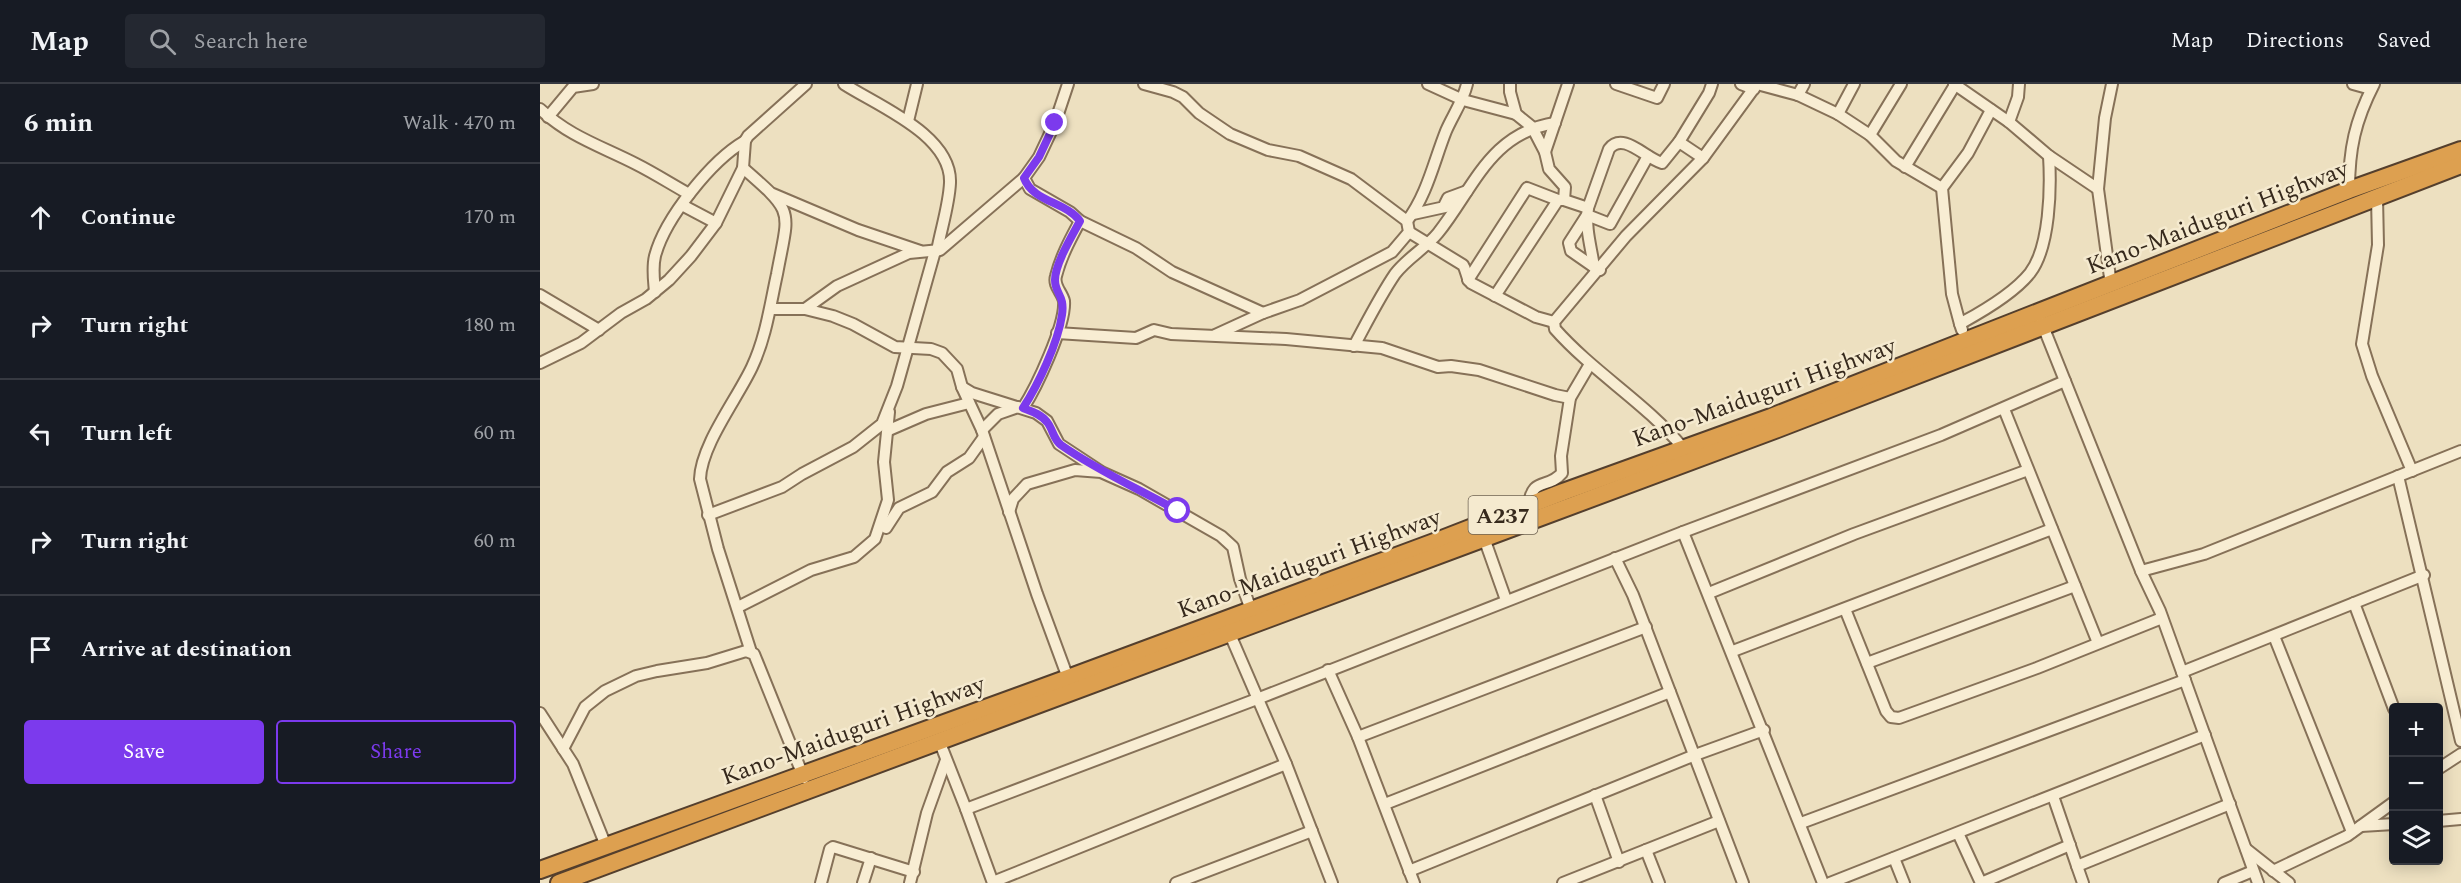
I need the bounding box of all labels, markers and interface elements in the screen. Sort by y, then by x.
search box [125,14,545,68]
text: Map [30,20,89,63]
icon: search [146,25,179,58]
text: Search here [194,25,308,58]
text: Map [2171,25,2213,57]
text: Directions [2246,25,2344,57]
text: Saved [2377,25,2431,57]
text: 6 min [24,103,93,143]
text: Walk · 470 m [403,108,516,138]
route end [1041,109,1067,135]
street label: Kano-Maiduguri Highway [2081,151,2355,285]
icon: ahead [24,201,57,234]
text: Continue [81,201,176,234]
text: 170 m [464,202,516,232]
icon: right [24,309,57,342]
text: Turn right [81,309,188,342]
text: 180 m [464,310,516,340]
street label: Kano-Maiduguri Highway [1627,328,1903,457]
icon: left [24,417,57,450]
text: Turn left [81,417,173,450]
text: 60 m [474,418,516,448]
road number: A237 [1468,496,1538,534]
route start [1164,497,1190,523]
street label: Kano-Maiduguri Highway [1172,499,1448,628]
icon: right [24,525,57,558]
text: Turn right [81,525,188,558]
text: 60 m [474,526,516,556]
icon: arrive [24,633,57,666]
text: Arrive at destination [81,633,292,666]
street label: Kano-Maiduguri Highway [716,666,992,795]
map controls [2389,703,2443,865]
button: + [2389,703,2443,757]
button: Save [24,720,264,784]
button: Share [276,720,516,784]
button: − [2389,757,2443,811]
button: layers [2389,811,2443,865]

